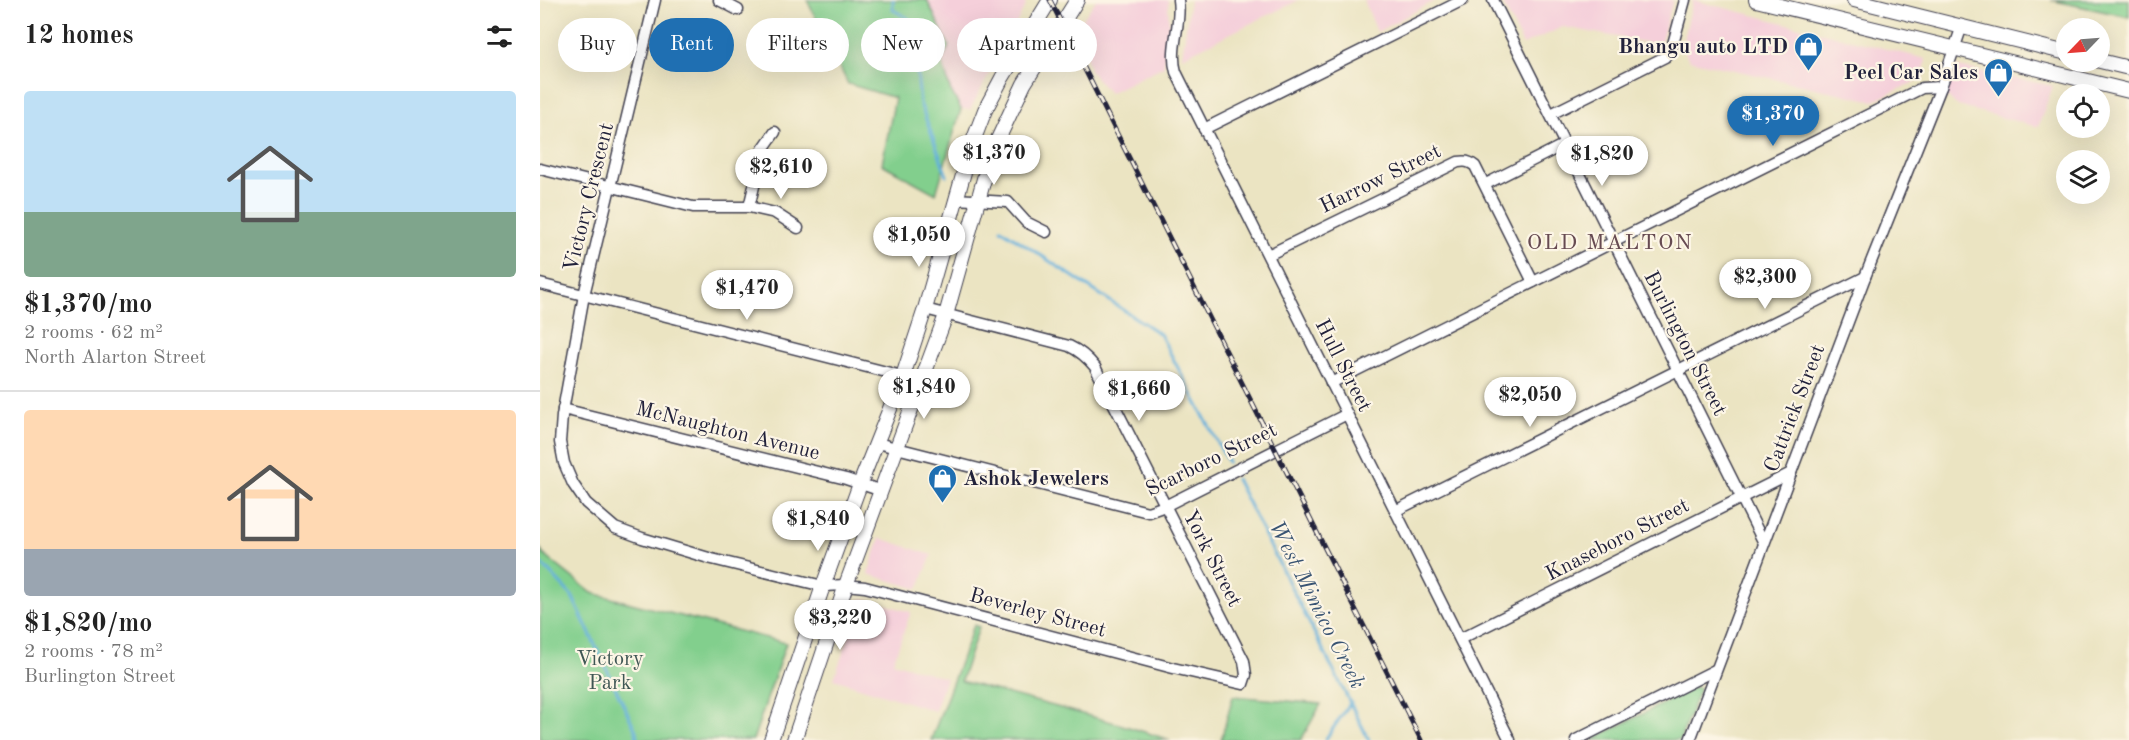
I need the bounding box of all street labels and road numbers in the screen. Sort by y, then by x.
street label: Victory Crescent [561,121,618,274]
street label: Harrow Street [1317,141,1445,218]
street label: Burlington Street [1639,268,1730,419]
street label: Hull Street [1310,316,1375,415]
street label: Cattrick Street [1761,342,1829,475]
street label: McNaughton Avenue [633,398,822,465]
street label: Scarboro Street [1143,420,1280,501]
street label: Knaseboro Street [1542,495,1693,586]
street label: York Street [1178,507,1245,610]
street label: Beverley Street [967,585,1108,642]

